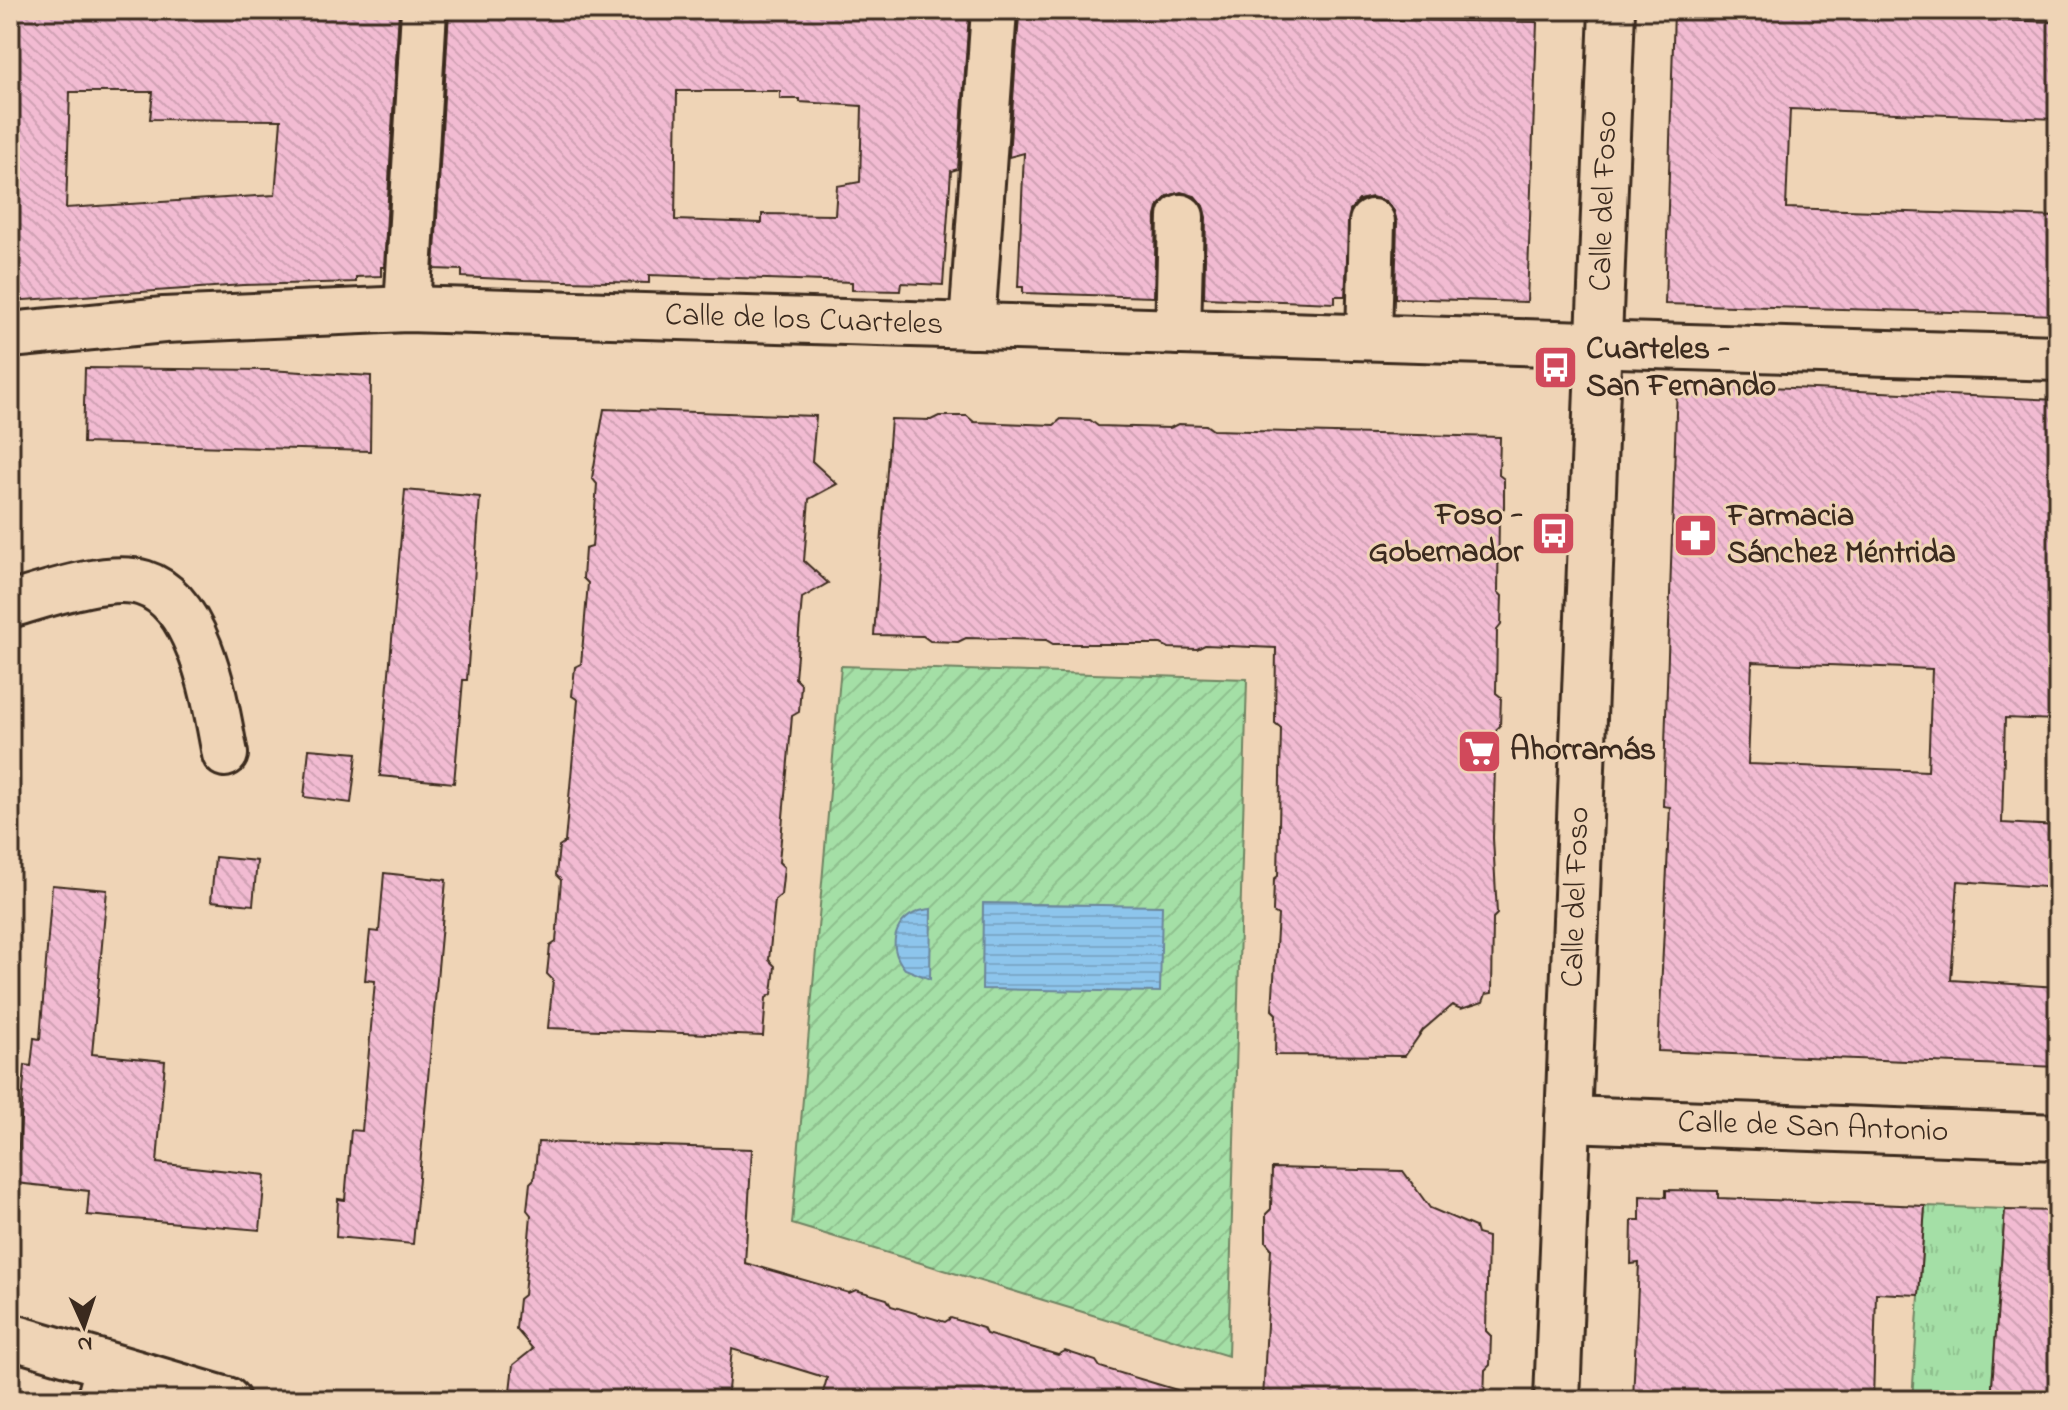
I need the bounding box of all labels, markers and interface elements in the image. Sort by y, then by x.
street label: Calle del Foso [1578,110,1632,292]
street label: Calle de los Cuarteles [664,293,944,349]
place label: Cuarteles - San Fernando [1586,327,1776,411]
bus stop icon: Cuarteles - San Fernando [1531,344,1579,392]
place label: Foso - Gobernador [1369,493,1524,577]
place label: Farmacia Sánchez Méntrida [1725,494,1956,578]
bus stop icon: Foso - Gobernador [1530,510,1578,558]
pharmacy icon: Farmacia Sánchez Méntrida [1672,511,1720,559]
supermarket icon: Ahorramás [1455,727,1503,775]
place label: Ahorramás [1510,728,1656,775]
street label: Calle del Foso [1550,806,1604,988]
street label: Calle de San Antonio [1677,1100,1949,1156]
north arrow [44,1286,124,1366]
text: N [77,1327,93,1359]

